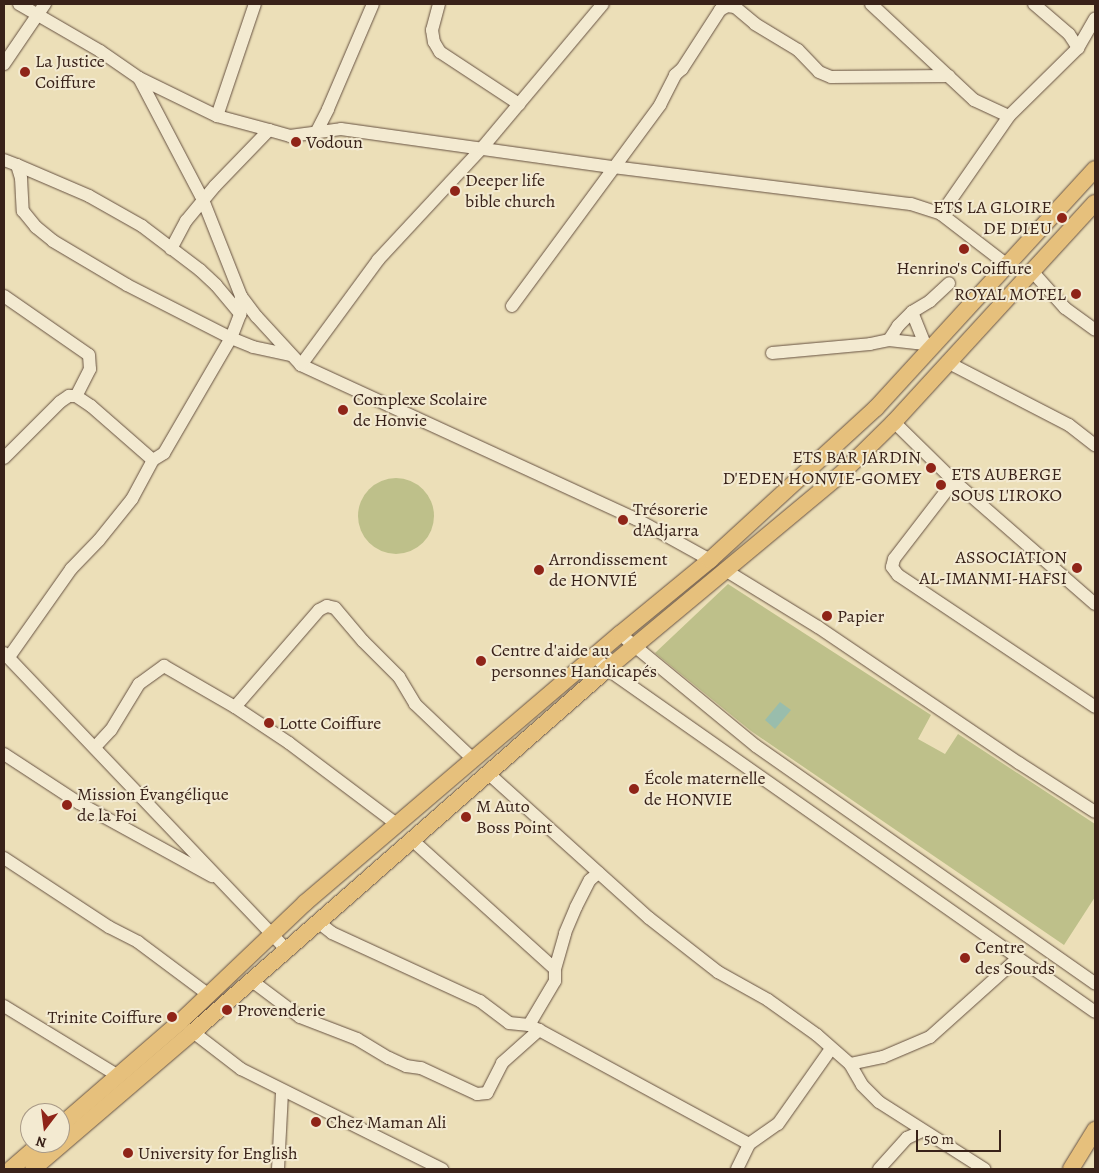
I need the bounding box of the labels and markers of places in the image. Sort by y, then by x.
place label: La Justice Coiffure [35,51,105,94]
marker: La Justice Coiffure [19,66,31,78]
place label: Vodoun [306,131,363,153]
marker: Vodoun [290,136,302,148]
place label: Deeper life bible church [465,170,555,212]
marker: Deeper life bible church [449,185,461,197]
place label: ETS LA GLOIRE DE DIEU [933,197,1052,240]
marker: ETS LA GLOIRE DE DIEU [1056,212,1068,224]
marker: Henrino's Coiffure [958,243,970,255]
place label: Henrino's Coiffure [896,257,1032,279]
place label: ROYAL MOTEL [954,283,1066,305]
marker: ROYAL MOTEL [1070,288,1082,300]
place label: Complexe Scolaire de Honvie [353,389,487,432]
marker: Complexe Scolaire de Honvie [337,404,349,416]
place label: ETS BAR JARDIN D'EDEN HONVIE-GOMEY [722,447,921,489]
marker: ETS BAR JARDIN D'EDEN HONVIE-GOMEY [925,462,937,474]
place label: ETS AUBERGE SOUS L'IROKO [951,464,1062,506]
marker: ETS AUBERGE SOUS L'IROKO [935,479,947,491]
place label: Trésorerie d'Adjarra [633,499,708,542]
marker: Trésorerie d'Adjarra [617,514,629,526]
place label: ASSOCIATION AL-IMANMI-HAFSI [919,547,1067,590]
place label: Arrondissement de HONVIÉ [549,549,668,592]
marker: ASSOCIATION AL-IMANMI-HAFSI [1071,562,1083,574]
marker: Arrondissement de HONVIÉ [533,564,545,576]
place label: Papier [837,605,884,627]
marker: Papier [821,610,833,622]
place label: Centre d'aide au personnes Handicapés [491,640,657,682]
marker: Centre d'aide au personnes Handicapés [475,655,487,667]
place label: Lotte Coiffure [279,712,381,734]
marker: Lotte Coiffure [263,717,275,729]
place label: École maternelle de HONVIE [644,768,766,811]
marker: École maternelle de HONVIE [628,783,640,795]
place label: Mission Évangélique de la Foi [77,784,229,826]
place label: M Auto Boss Point [476,796,553,839]
marker: Mission Évangélique de la Foi [61,799,73,811]
marker: M Auto Boss Point [460,811,472,823]
place label: Centre des Sourds [975,937,1055,980]
marker: Centre des Sourds [959,952,971,964]
place label: Provenderie [237,999,326,1021]
marker: Provenderie [221,1004,233,1016]
place label: Trinite Coiffure [47,1006,162,1028]
marker: Trinite Coiffure [166,1011,178,1023]
place label: Chez Maman Ali [326,1111,447,1133]
marker: Chez Maman Ali [310,1116,322,1128]
place label: University for English [138,1142,298,1164]
marker: University for English [122,1147,134,1159]

